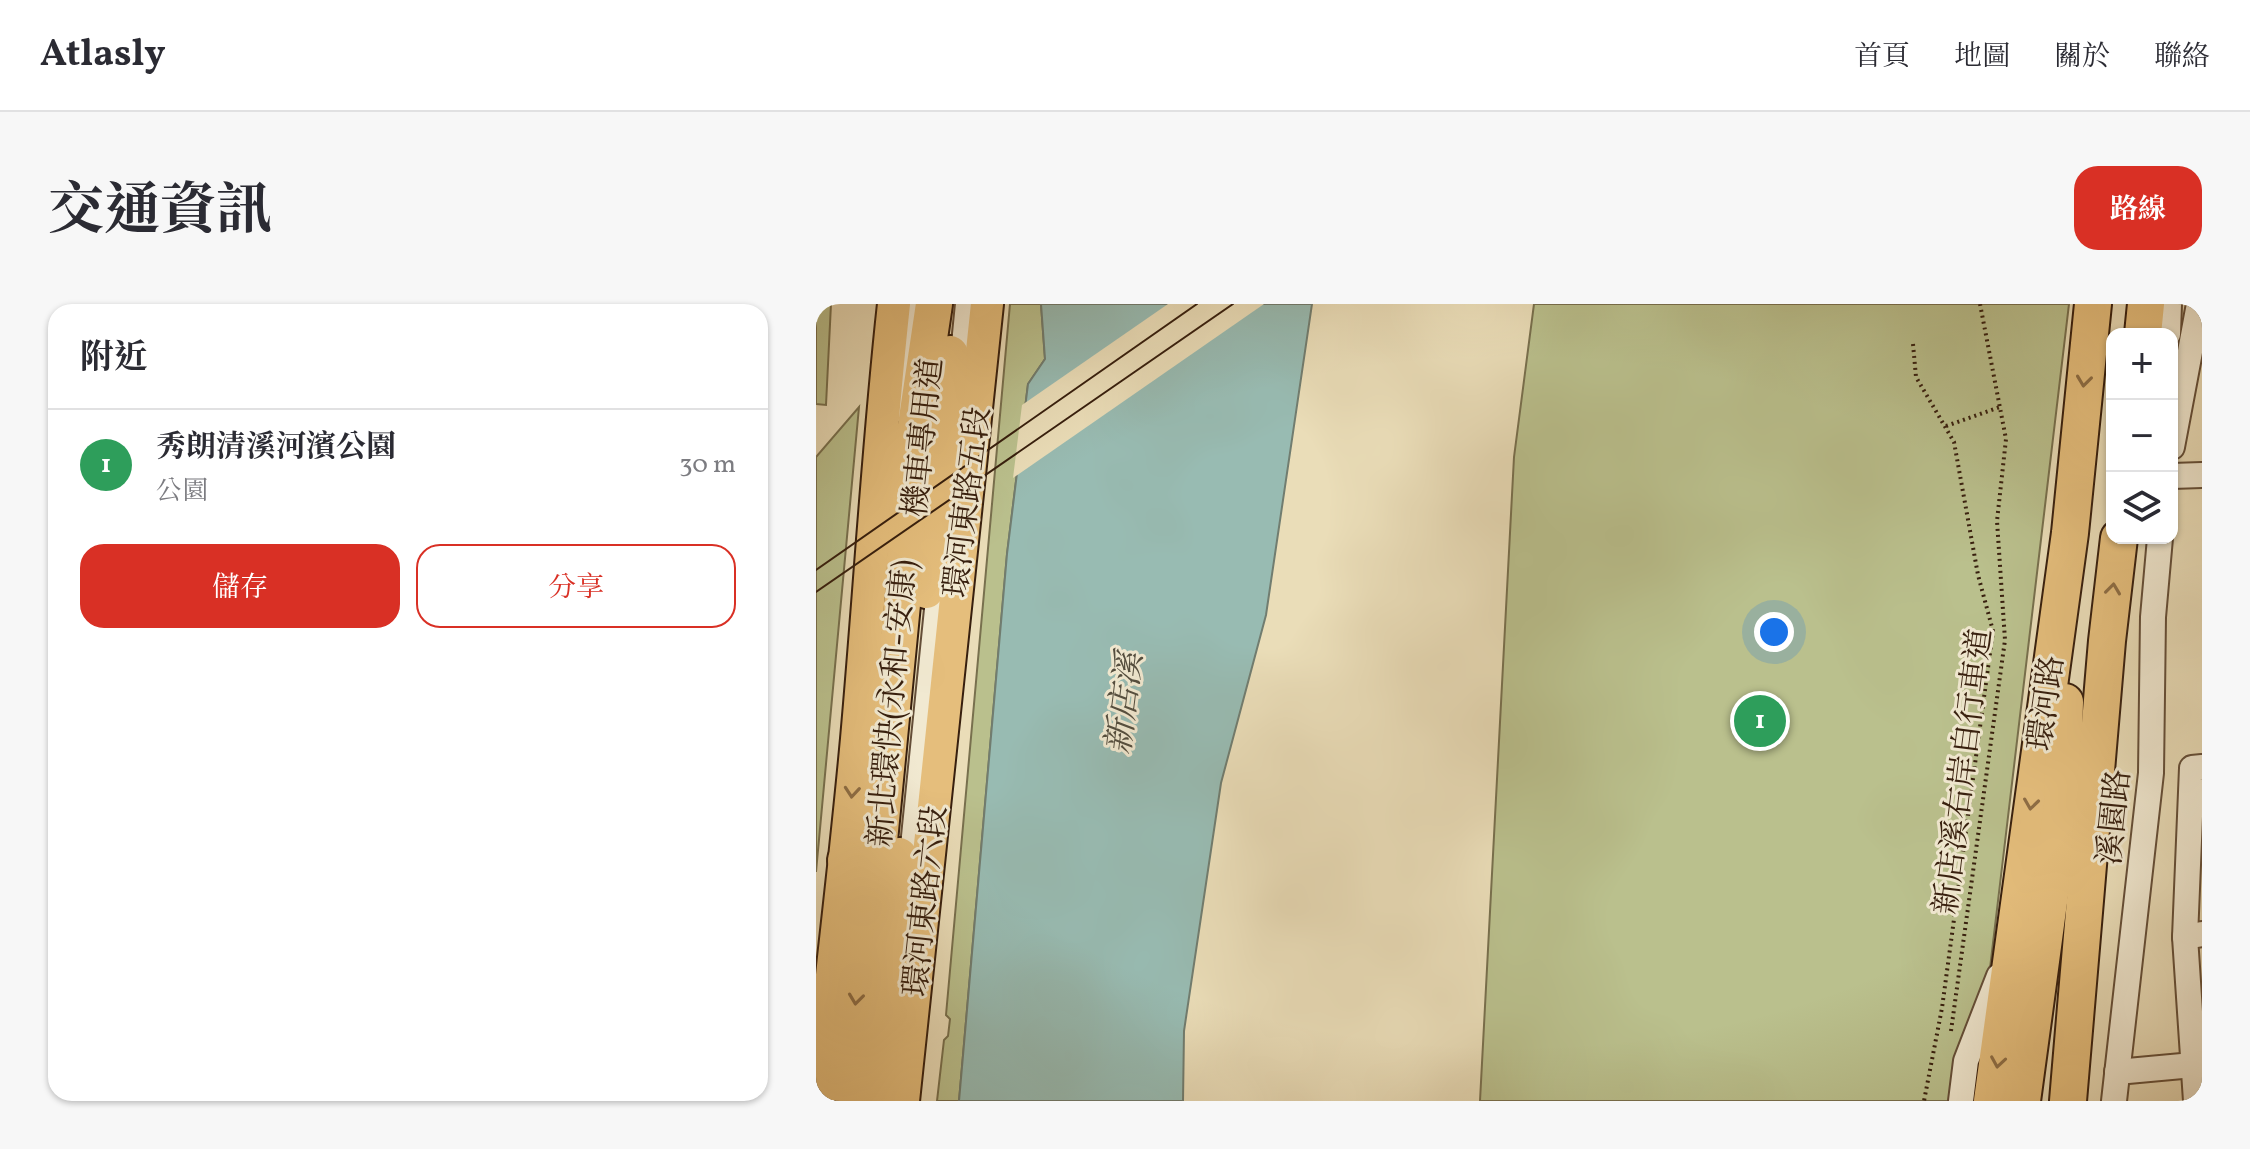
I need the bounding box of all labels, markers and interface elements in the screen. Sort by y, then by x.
text: Atlasly [40,29,166,82]
text: 首頁 [1854,38,1910,77]
text: 地圖 [1954,38,2010,77]
text: 關於 [2054,38,2110,77]
text: 聯絡 [2154,38,2210,77]
button: 路線 [2074,166,2202,250]
text: 交通資訊 [48,175,272,253]
map controls [2106,328,2178,544]
button: + [2106,328,2178,400]
text: 附近 [80,336,148,383]
street label: 機車專用道 [895,355,955,519]
one-way arrow [2075,375,2092,388]
button: − [2106,400,2178,472]
street label: 環河東路五段 [935,404,1003,600]
text: 秀朗清溪河濱公園 [156,427,396,469]
text: 1 [101,447,111,483]
text: 30 m [679,447,736,483]
button: layers [2106,472,2178,544]
text: 公園 [156,474,208,510]
button: 儲存 [80,544,400,628]
button: 分享 [416,544,736,628]
street label: 新北環快(永和-安康) [860,558,928,849]
one-way arrow [2105,582,2122,595]
your location [1754,612,1794,652]
street label: 新店溪右岸自行車道 [1926,626,2004,917]
water label: 新店溪 [1097,646,1157,757]
street label: 環河路 [2020,653,2076,754]
pin: 1 [1734,691,1786,751]
street label: 溪園路 [2089,767,2143,867]
one-way arrow [844,786,861,799]
one-way arrow [2023,797,2040,811]
street label: 環河東路六段 [895,804,959,999]
one-way arrow [848,993,865,1006]
one-way arrow [1990,1055,2007,1069]

